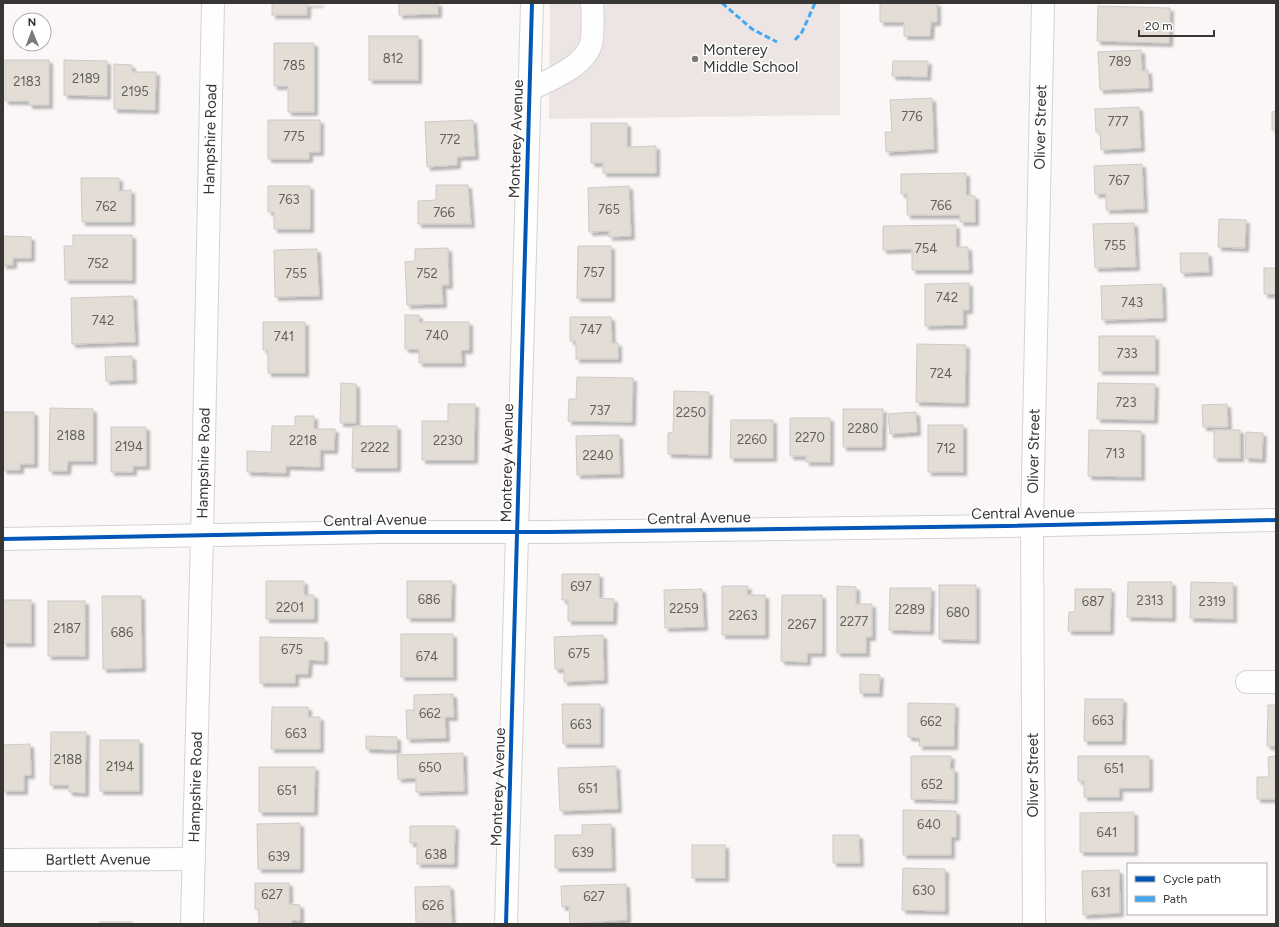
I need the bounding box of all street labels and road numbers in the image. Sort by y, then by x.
street label: Monterey Avenue [505,79,527,199]
street label: Hampshire Road [200,84,220,195]
street label: Oliver Street [1030,84,1050,170]
street label: Monterey Avenue [497,403,517,523]
street label: Hampshire Road [193,407,214,519]
street label: Oliver Street [1024,408,1043,494]
street label: Central Avenue [971,503,1075,523]
street label: Central Avenue [647,508,751,528]
street label: Central Avenue [323,510,427,530]
street label: Monterey Avenue [487,727,509,847]
street label: Hampshire Road [185,731,206,843]
street label: Oliver Street [1024,732,1042,818]
street label: Bartlett Avenue [45,850,151,869]

